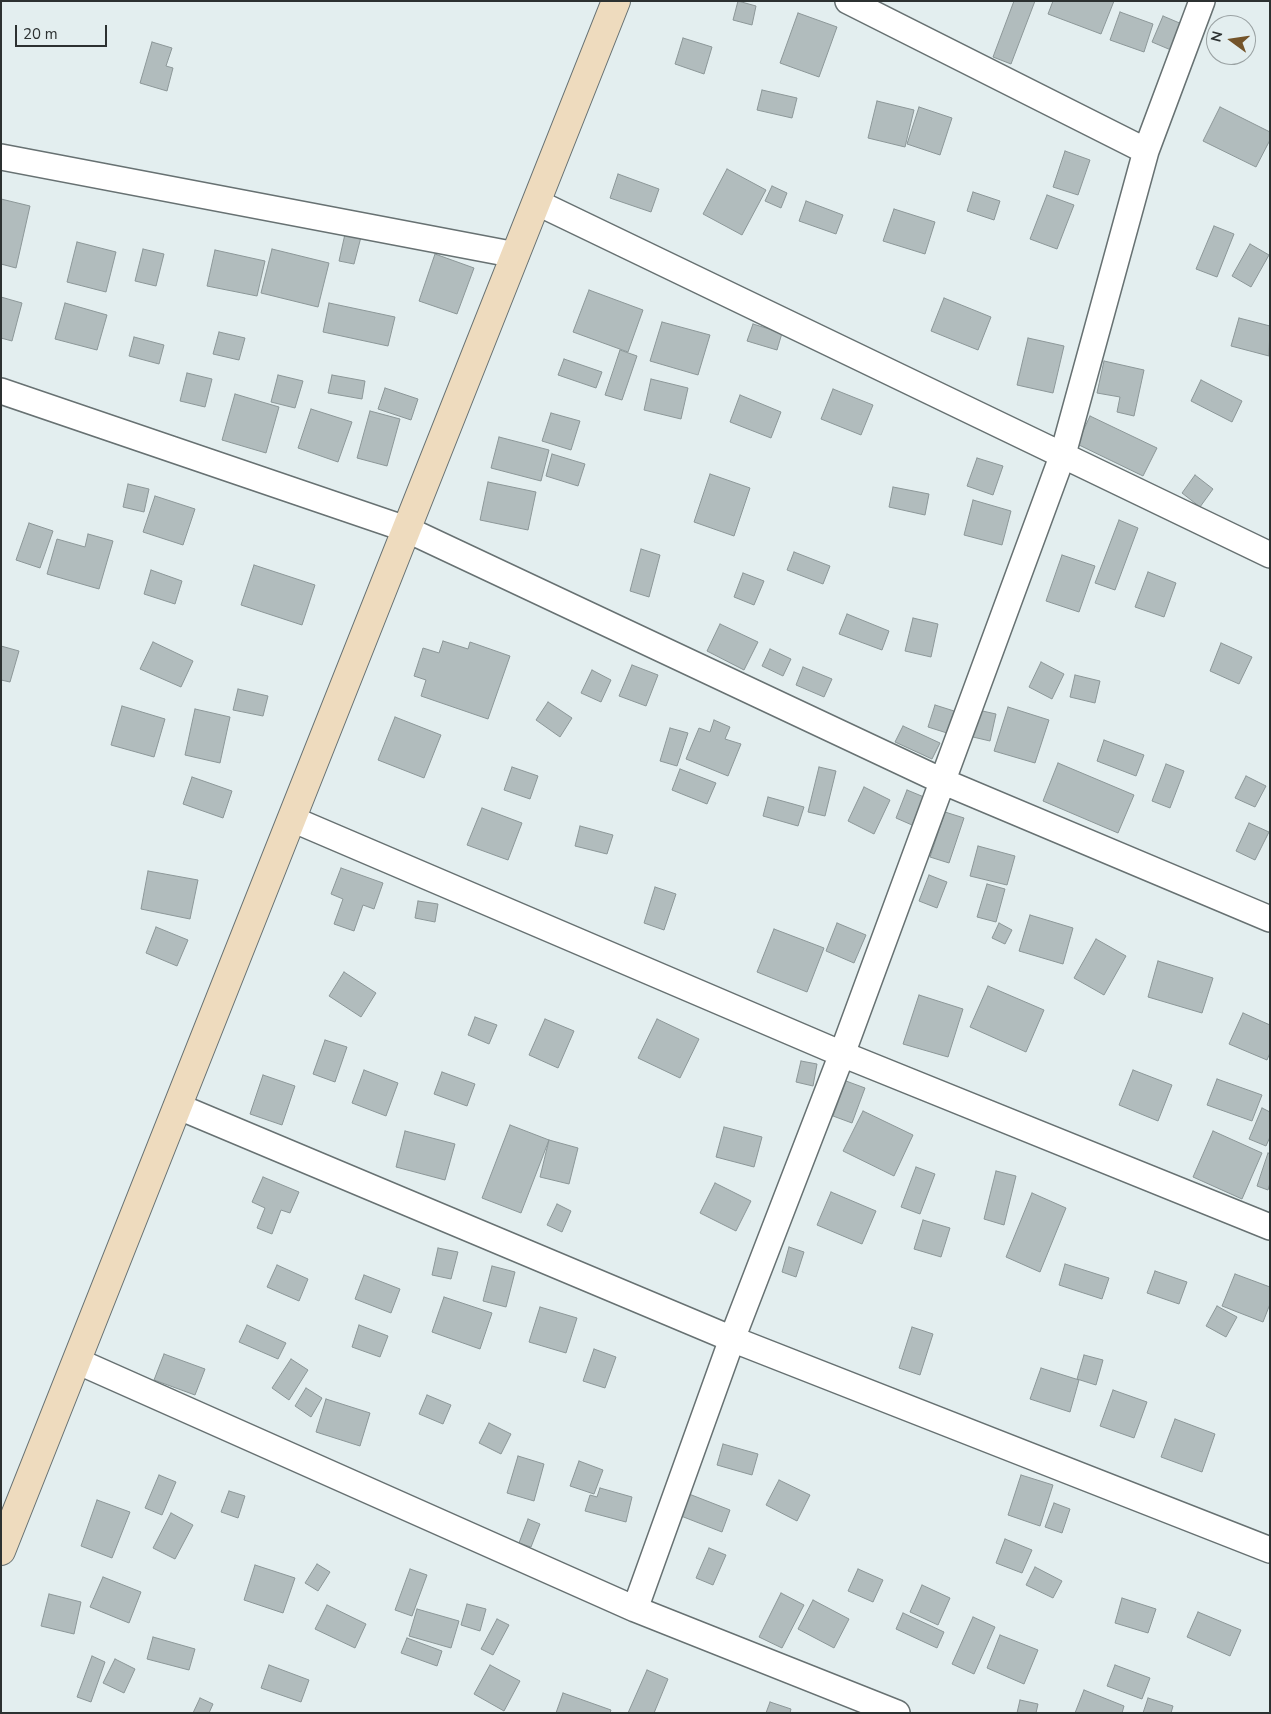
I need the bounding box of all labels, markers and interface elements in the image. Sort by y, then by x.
scale bar [18,15,110,47]
north arrow [1206,15,1256,65]
text: 20 m [23,24,58,44]
text: N [1206,29,1227,44]

